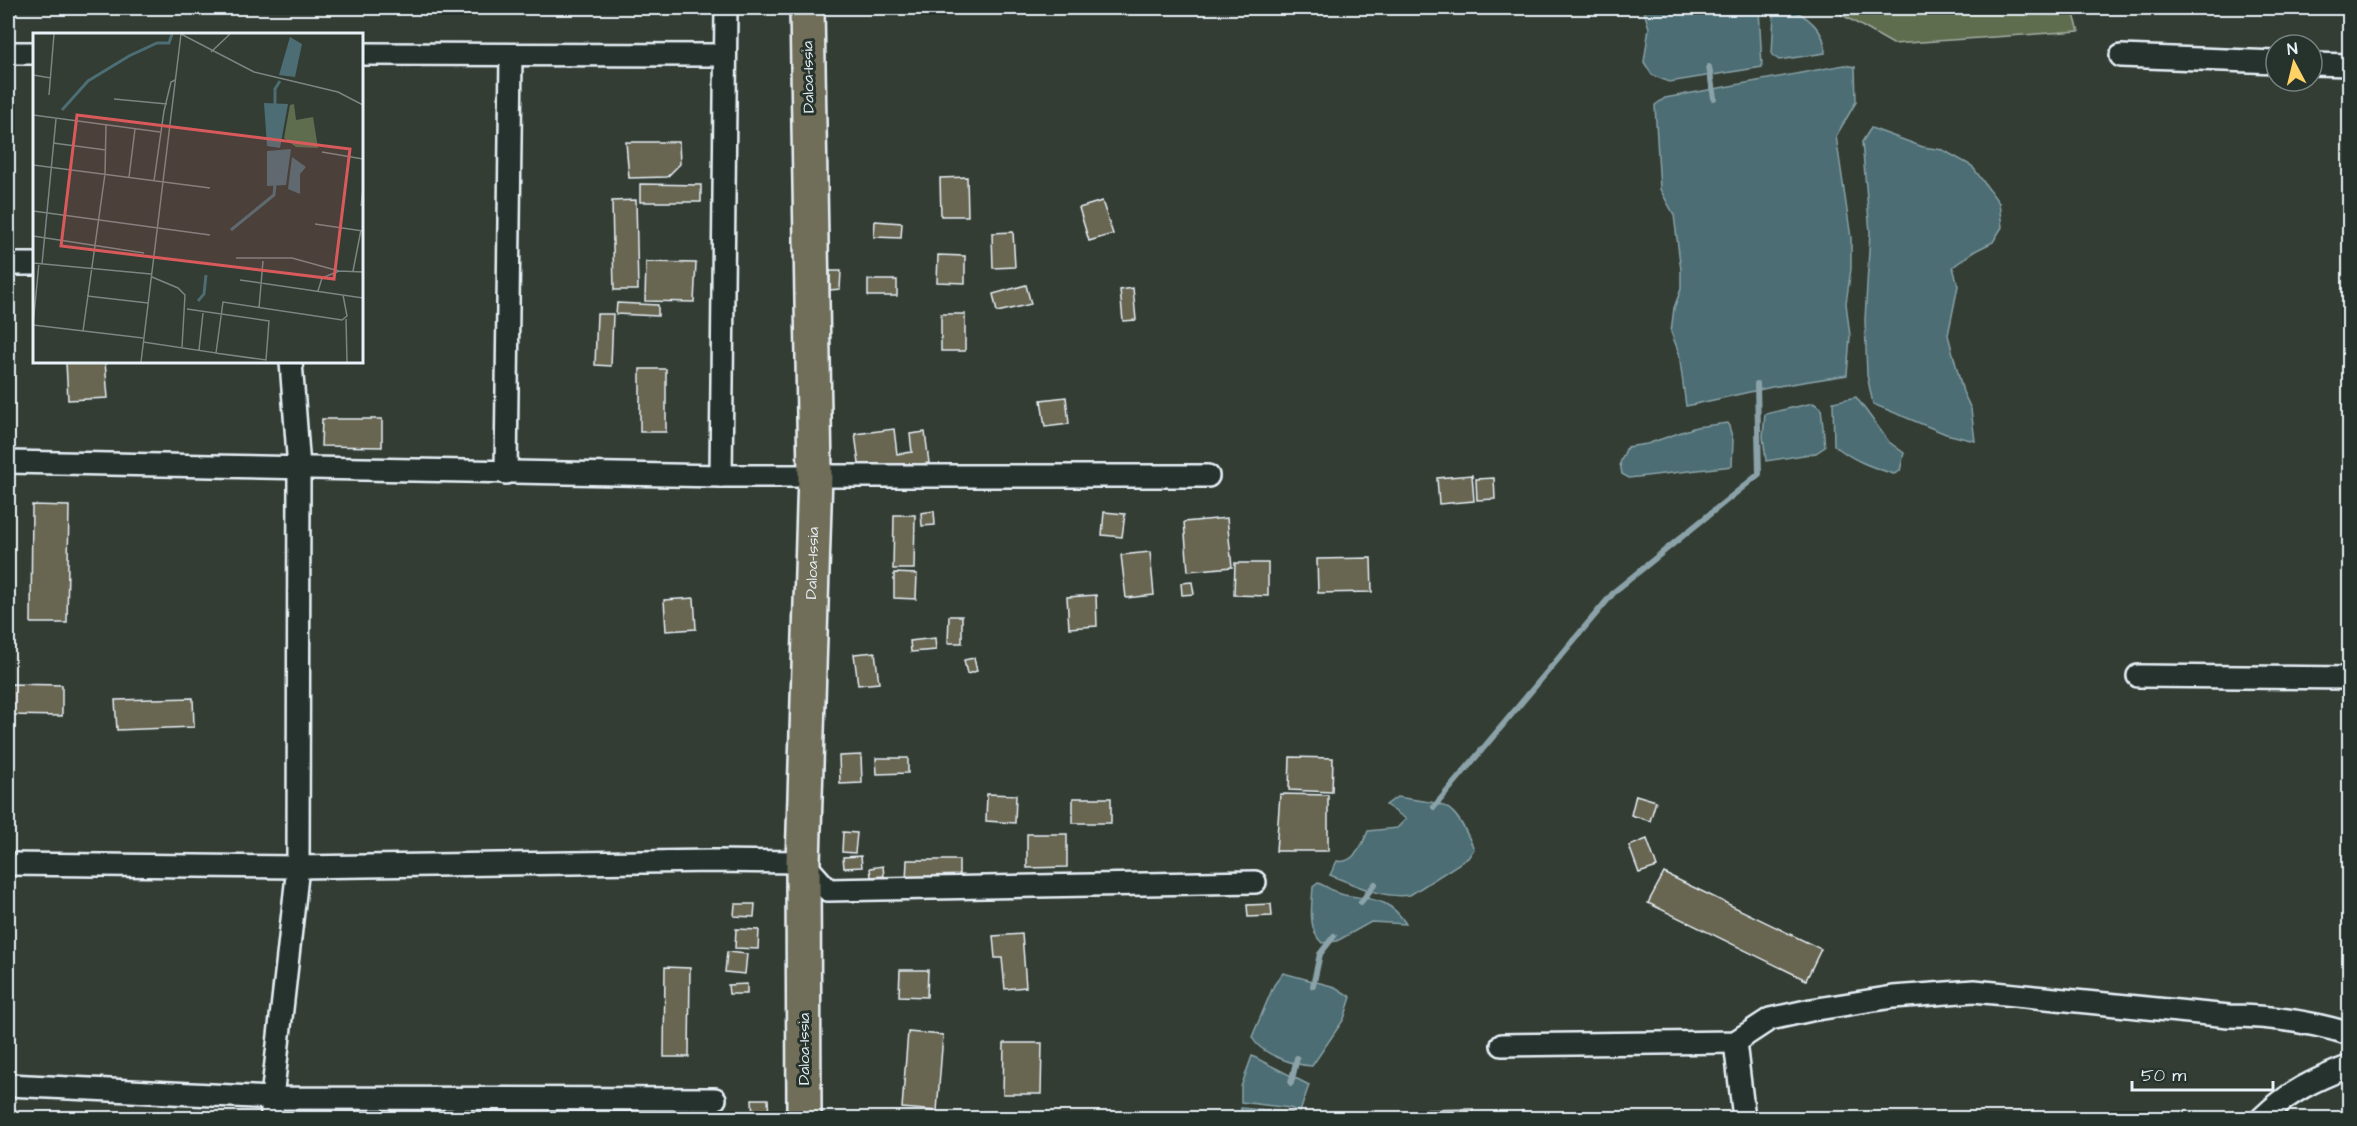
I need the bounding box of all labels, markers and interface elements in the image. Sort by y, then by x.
inset map [33,33,363,363]
north arrow [2264,33,2324,93]
text: N [2286,38,2299,61]
street label: Daloa-Issia [796,41,820,113]
street label: Daloa-Issia [800,527,824,600]
street label: Daloa-Issia [793,1013,815,1085]
scale bar [2132,1054,2273,1092]
text: 50 m [2141,1063,2186,1088]

